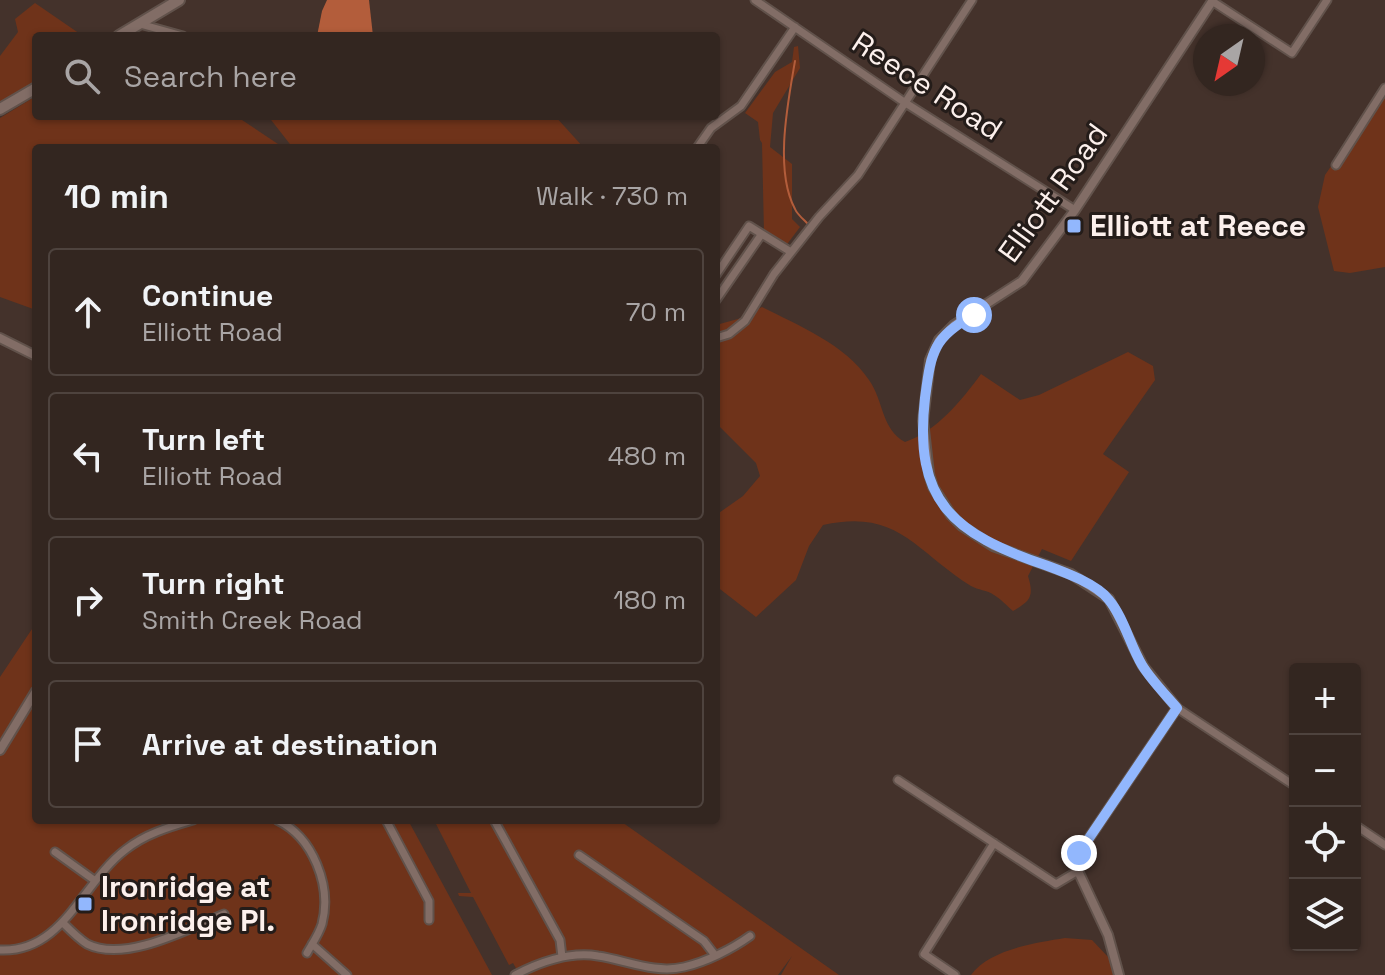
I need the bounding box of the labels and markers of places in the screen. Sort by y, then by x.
place label: Elliott at Reece [1090,206,1306,245]
marker: Elliott at Reece [1065,217,1083,235]
place label: Ironridge at Ironridge Pl. [101,867,275,940]
marker: Ironridge at Ironridge Pl. [76,895,94,913]

